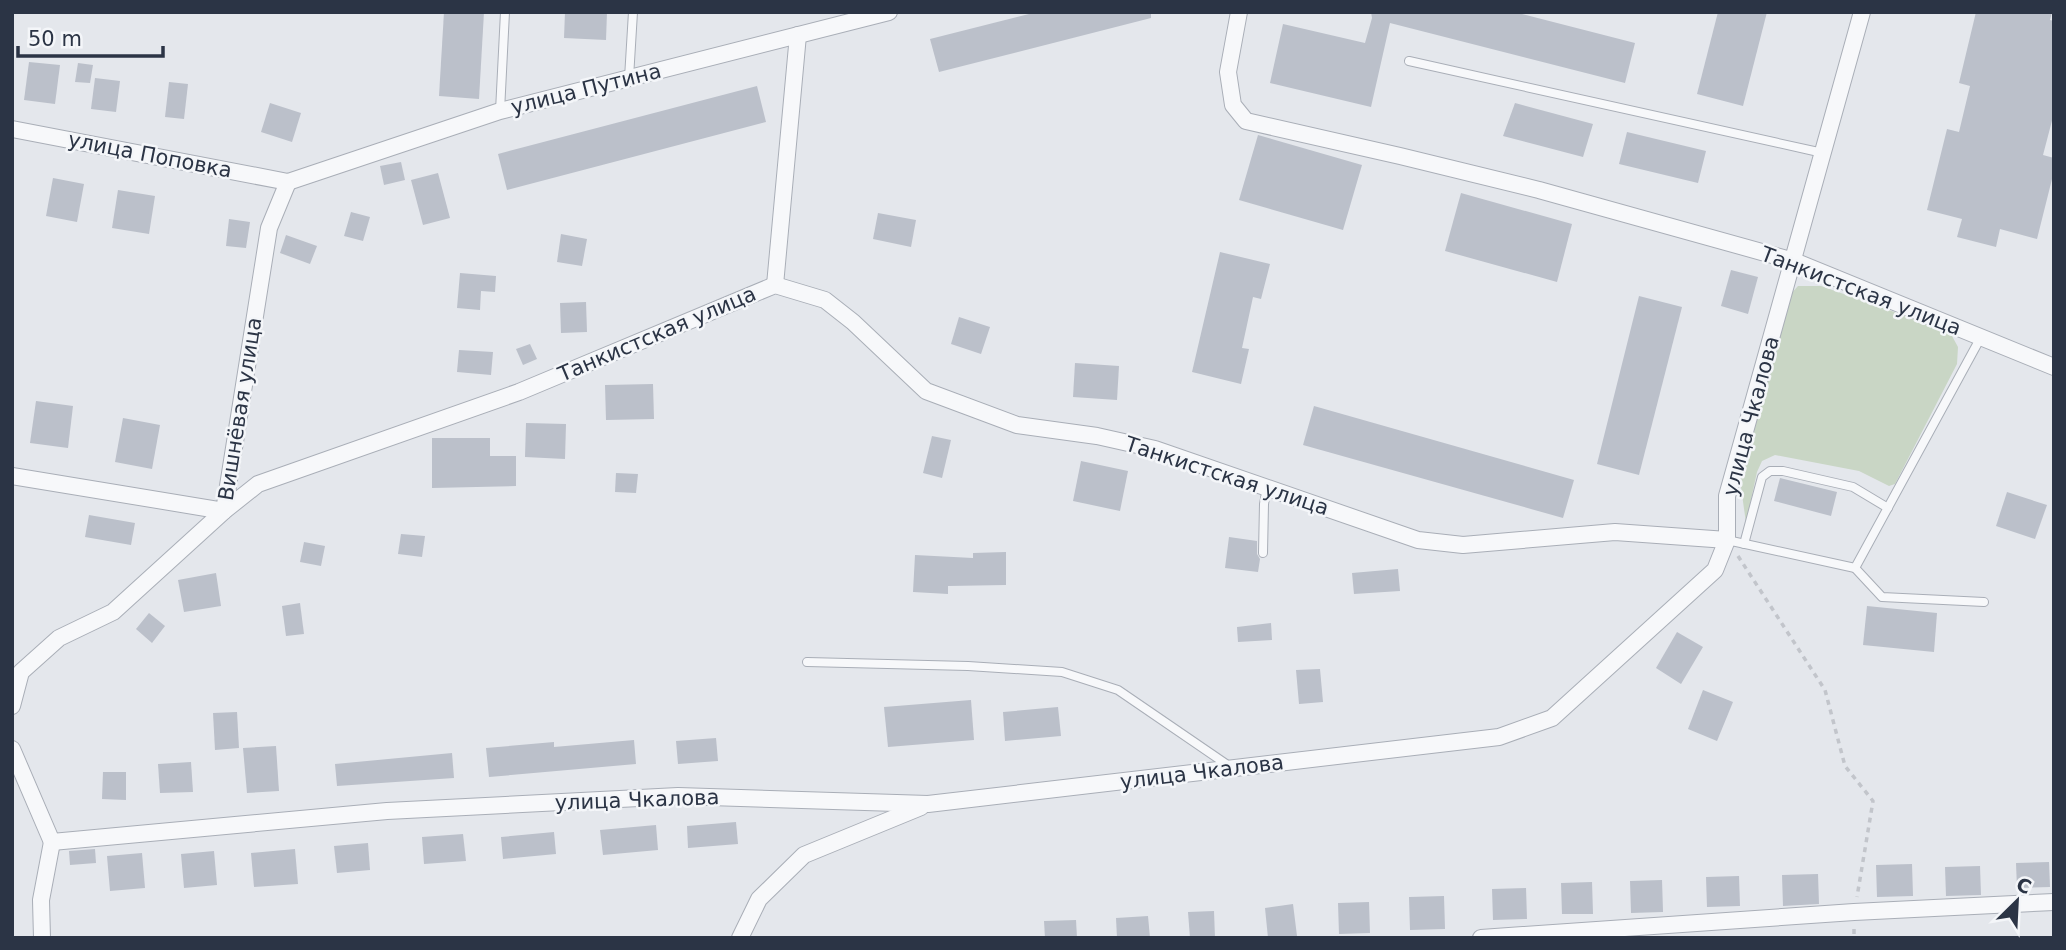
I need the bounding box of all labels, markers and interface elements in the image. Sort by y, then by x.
scale bar [18,14,163,58]
text: 50 m [28,27,82,51]
street label: улица Путина [508,59,664,119]
street label: улица Поповка [66,127,234,183]
street label: Танкистская улица [1757,241,1965,340]
street label: Танкистская улица [554,281,760,387]
street label: Вишнёвая улица [214,316,266,502]
street label: улица Чкалова [1718,333,1784,499]
street label: Танкистская улица [1121,431,1332,520]
street label: улица Чкалова [1119,750,1285,794]
street label: улица Чкалова [554,785,720,815]
north arrow [1982,866,2052,936]
text: С [2013,873,2035,898]

